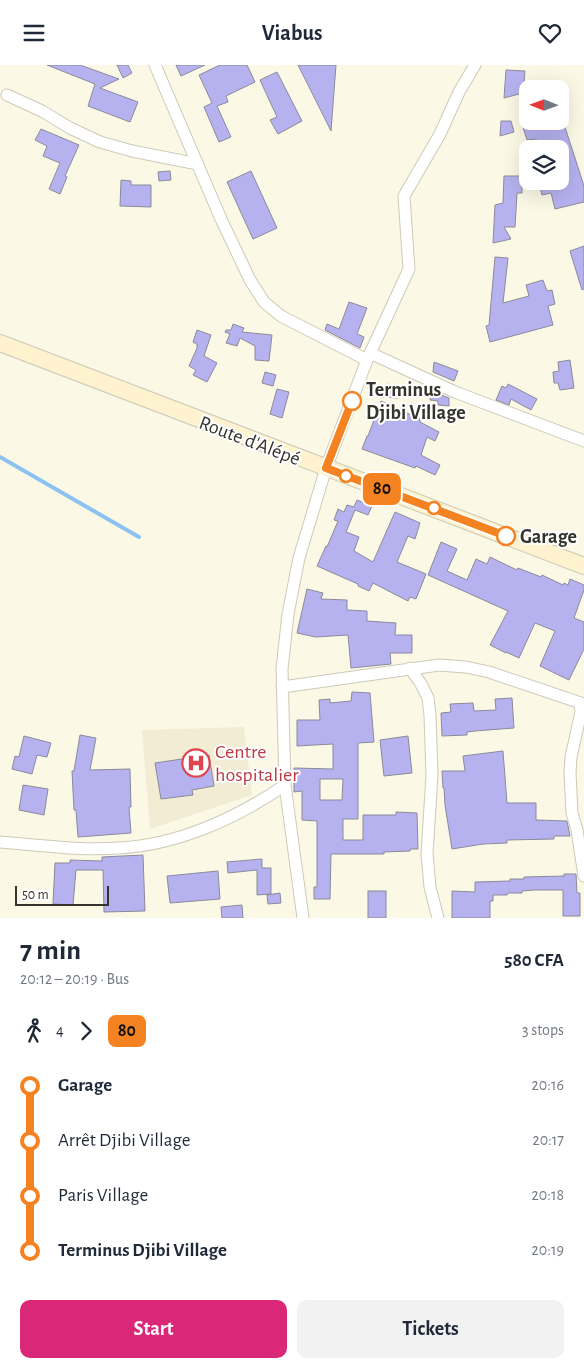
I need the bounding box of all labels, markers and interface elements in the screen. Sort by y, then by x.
icon: menu [20,19,48,47]
icon: heart [536,19,564,47]
text: Viabus [262,22,322,44]
north arrow [519,80,569,130]
map controls [519,80,569,190]
button: layers [519,140,569,190]
place label: Terminus Djibi Village [366,380,466,423]
marker: Terminus Djibi Village [342,391,362,411]
street label: Route d'Alépé [196,412,303,469]
unlabelled marker [339,469,353,483]
line badge: 80 [360,473,404,505]
text: 80 [373,480,391,498]
unlabelled marker [427,501,441,515]
marker: Garage [496,526,516,546]
place label: Garage [520,527,577,547]
place label: Centre hospitalier [215,742,299,785]
hospital icon: Centre hospitalier [181,748,211,778]
scale bar [15,883,109,906]
text: 50 m [22,888,49,902]
text: 7 min [20,937,81,965]
text: 580 CFA [504,951,564,970]
text: 20:12 – 20:19 · Bus [20,971,129,987]
icon: walk [20,1017,48,1045]
icon: forward [72,1017,100,1045]
text: 4 [56,1022,64,1038]
text: 80 [118,1022,136,1040]
text: 3 stops [522,1022,564,1038]
text: Garage [58,1076,112,1095]
text: 20:16 [532,1077,564,1093]
text: Arrêt Djibi Village [58,1131,190,1150]
text: 20:17 [532,1132,564,1148]
text: Paris Village [58,1186,148,1205]
text: 20:18 [532,1187,564,1203]
text: Terminus Djibi Village [58,1241,227,1260]
text: 20:19 [532,1242,564,1258]
button: Start [20,1300,287,1358]
button: Tickets [297,1300,564,1358]

